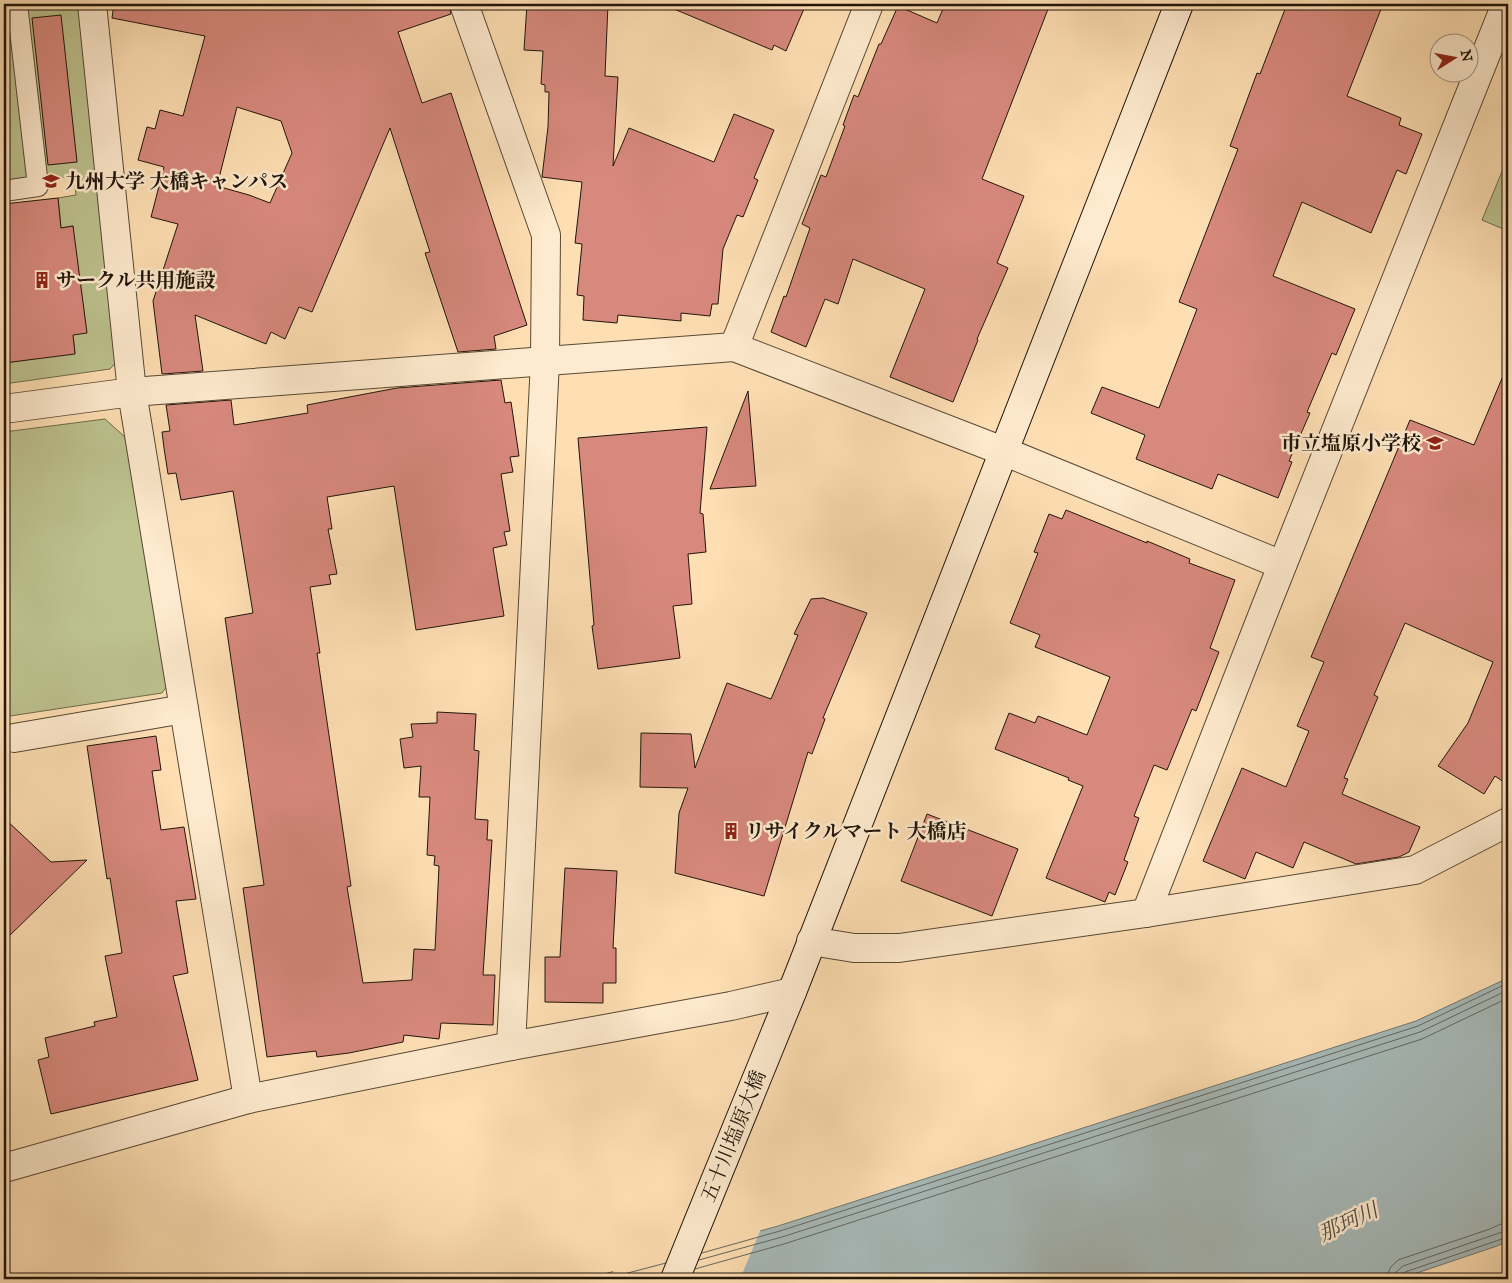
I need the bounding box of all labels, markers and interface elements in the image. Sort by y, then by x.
north arrow [1430,32,1480,82]
text: N [1457,48,1476,63]
place label: 九州大学 大橋キャンパス [65,169,288,193]
school or university icon: 九州大学 大橋キャンパス [41,171,61,191]
place label: サークル共用施設 [56,268,215,292]
building icon: サークル共用施設 [32,270,52,290]
place label: 市立塩原小学校 [1281,431,1421,455]
school or university icon: 市立塩原小学校 [1425,433,1445,453]
place label: リサイクルマート 大橋店 [745,819,967,843]
building icon: リサイクルマート 大橋店 [721,821,741,841]
street label: 五十川塩原大橋 [696,1067,770,1205]
water label: 那珂川 [1314,1196,1384,1247]

